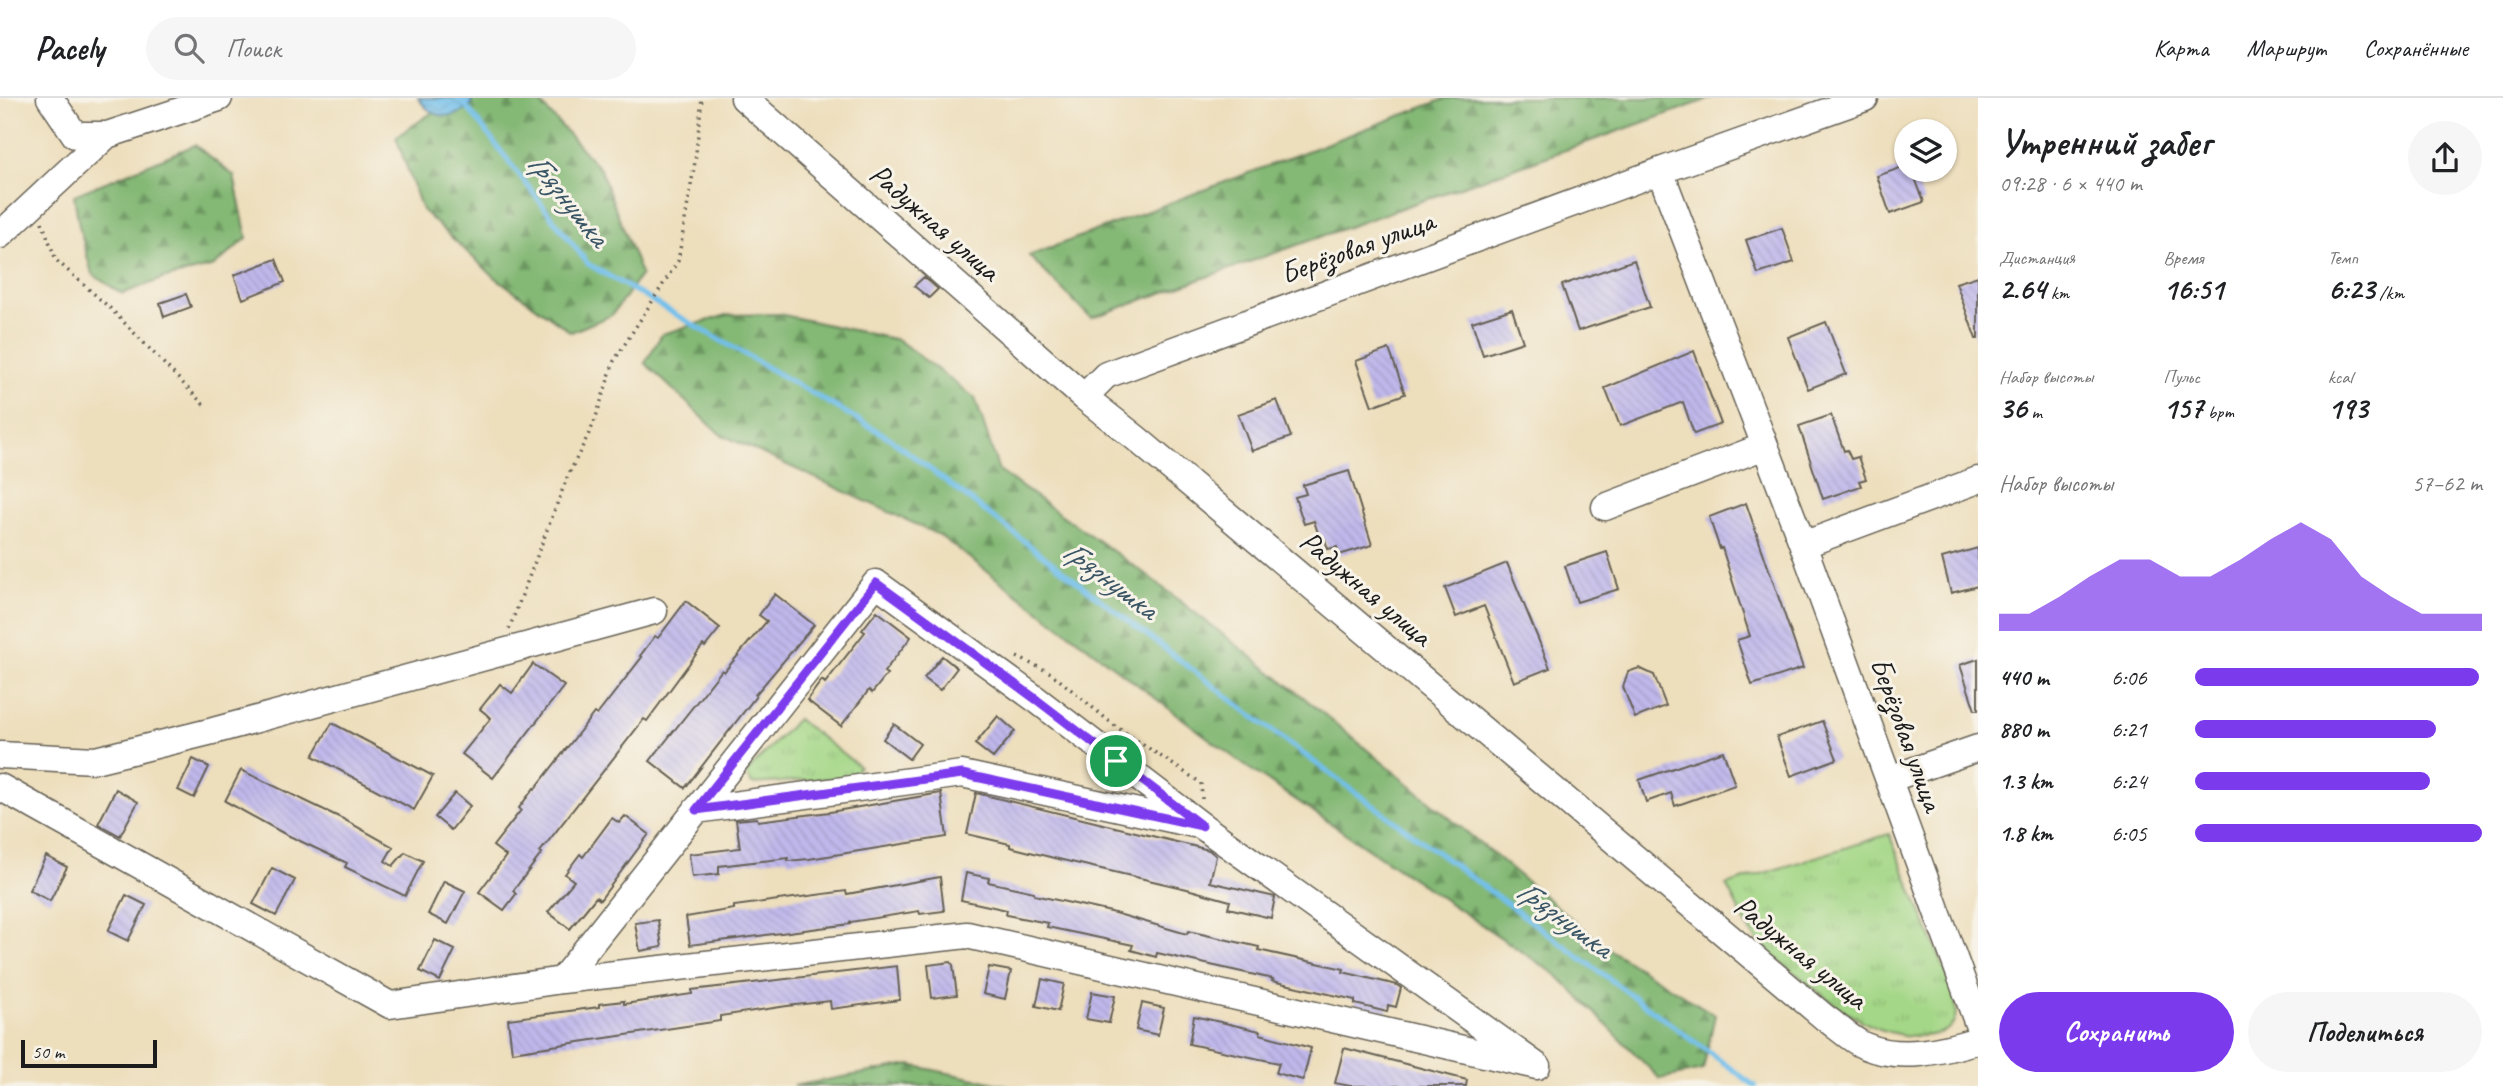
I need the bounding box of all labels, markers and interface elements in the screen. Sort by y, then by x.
search box [146,17,636,80]
text: Pacely [35,27,104,69]
icon: search [170,29,208,67]
text: Поиск [226,32,281,65]
text: Карта [2154,33,2209,63]
text: Маршрут [2247,33,2326,63]
text: Сохранённые [2364,33,2468,63]
map controls [1894,119,1957,182]
button: layers [1894,119,1957,182]
text: Утренний забег [1999,119,2211,166]
button: share [2408,121,2482,195]
water label: Грязнушка [518,144,621,257]
street label: Радужная улица [862,155,1010,290]
text: 09:28 · 6 × 440 m [1999,169,2142,198]
street label: Берёзовая улица [1275,201,1442,292]
text: Дистанция [1999,246,2075,270]
text: Время [2163,246,2203,270]
text: Темп [2328,246,2358,270]
text: 2.64 [1999,270,2046,308]
text: 16:51 [2163,270,2223,308]
text: 6:23 [2328,270,2375,308]
text: km [2046,281,2069,305]
text: /km [2375,281,2404,305]
text: Набор высоты [1999,365,2093,389]
text: Пульс [2163,365,2200,389]
text: kcal [2328,365,2353,389]
text: 36 [1999,389,2027,427]
text: 157 [2163,389,2203,427]
text: 193 [2328,389,2368,427]
text: m [2027,400,2042,424]
text: bpm [2203,400,2234,424]
text: Набор высоты [1999,469,2113,498]
text: 57–62 m [2412,469,2482,498]
street label: Радужная улица [1292,522,1441,655]
water label: Грязнушка [1055,530,1170,631]
street label: Берёзовая улица [1862,652,1953,819]
text: 440 m [1999,663,2049,692]
text: 6:06 [2111,663,2147,692]
text: 880 m [1999,715,2049,744]
text: 6:21 [2111,715,2147,744]
pin [1086,731,1146,791]
icon: arrive [1097,742,1135,780]
text: 1.3 km [1999,767,2053,796]
text: 6:24 [2111,767,2147,796]
text: 1.8 km [1999,819,2053,848]
text: 6:05 [2111,819,2147,848]
water label: Грязнушка [1509,870,1624,969]
street label: Радужная улица [1727,887,1877,1019]
button: Сохранить [1999,992,2234,1072]
button: Поделиться [2248,992,2482,1072]
scale bar [21,1037,158,1069]
text: 50 m [32,1040,64,1064]

